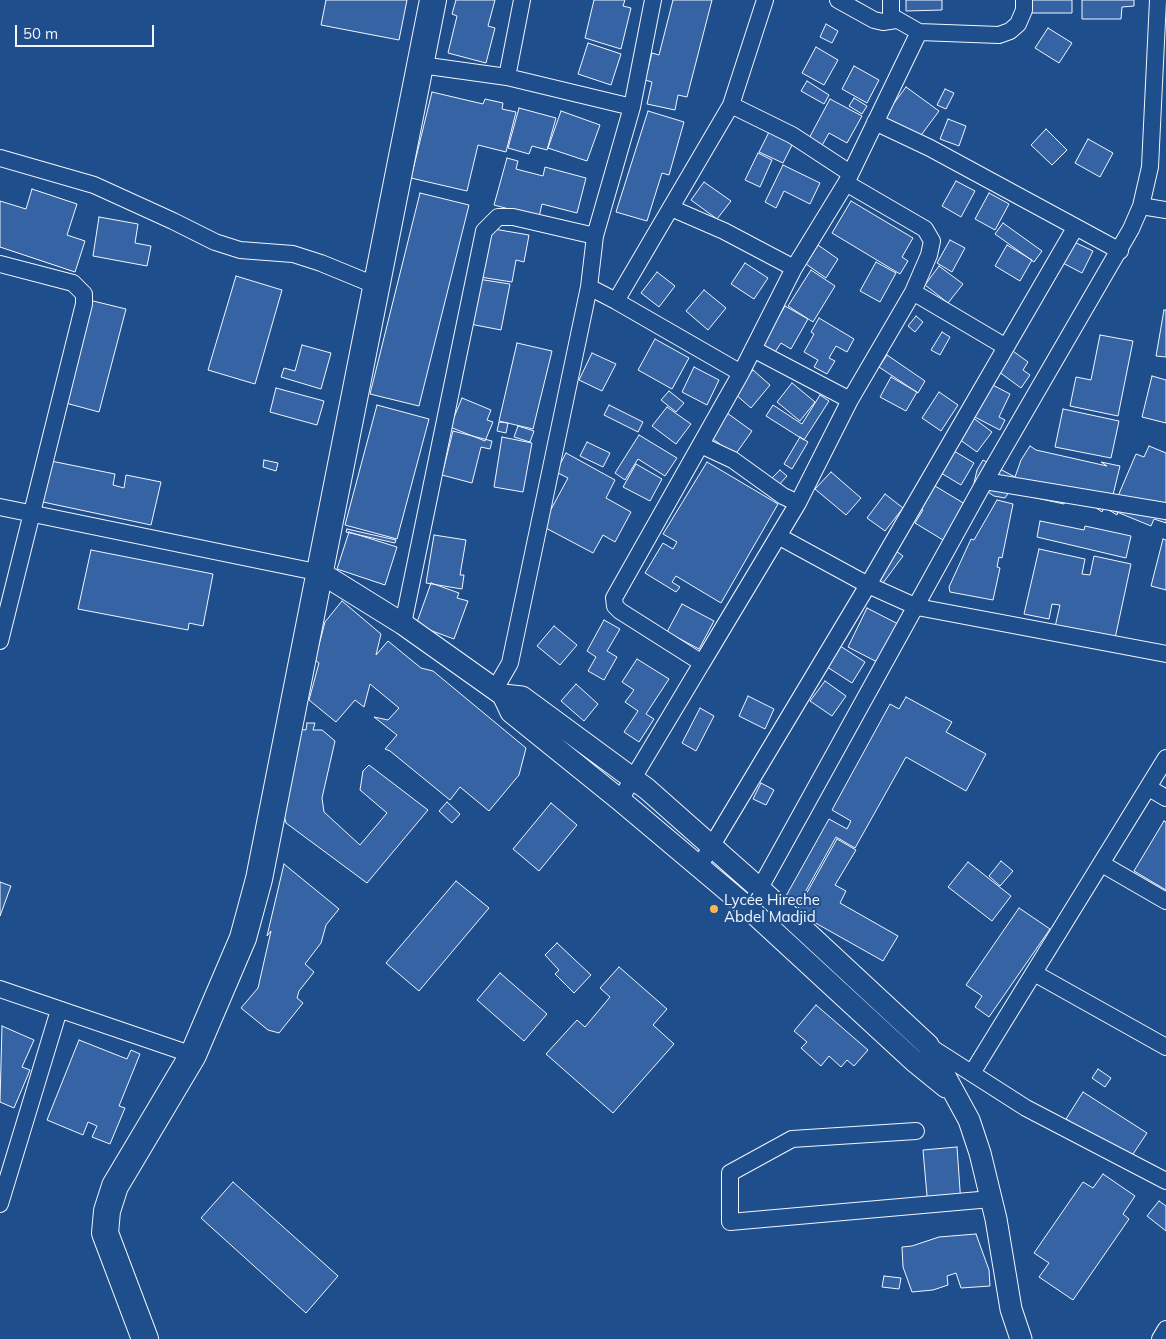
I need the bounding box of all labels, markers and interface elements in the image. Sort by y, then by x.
scale bar [18,15,156,47]
text: 50 m [23,24,58,43]
place label: Lycée Hireche Abdel Madjid [724,891,820,926]
marker: Lycée Hireche Abdel Madjid [708,903,720,915]

